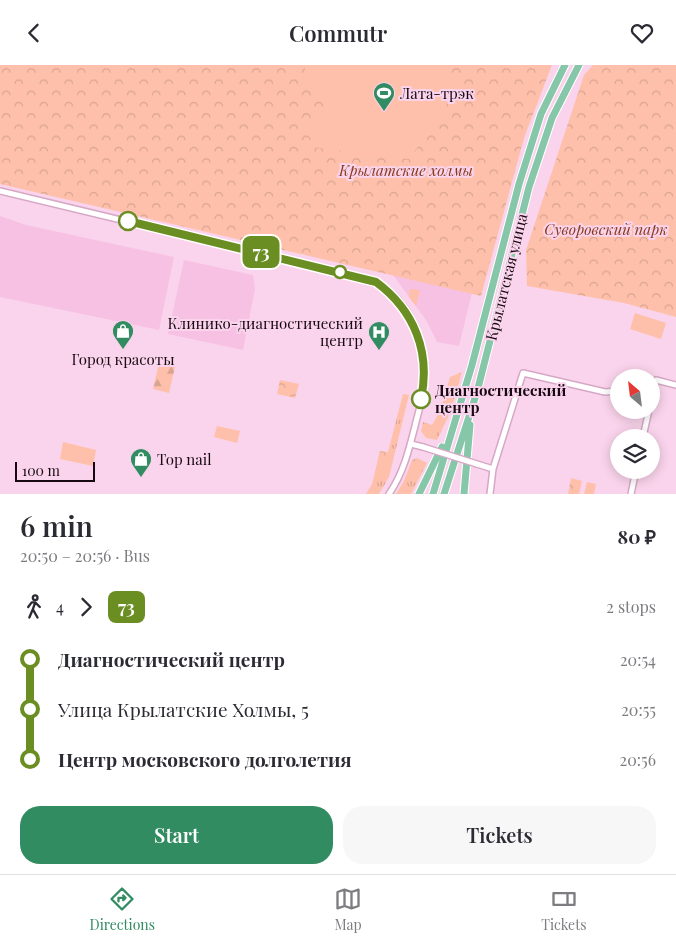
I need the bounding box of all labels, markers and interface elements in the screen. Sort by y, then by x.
text: Commutr [289,18,387,48]
icon: back [20,19,48,47]
icon: heart [628,19,656,47]
sports icon: Лата-трэк [372,81,396,112]
place label: Лата-трэк [399,83,474,103]
park label: Крылатские холмы [338,160,473,180]
unlabelled marker [118,211,138,231]
street label: Крылатская улица [481,211,532,342]
park label: Суворовский парк [544,219,668,239]
line badge: 73 [238,236,284,268]
text: 73 [253,240,269,264]
unlabelled marker [333,265,347,279]
place label: Клинико-диагностический центр [168,313,363,350]
shop icon: Город красоты [111,319,135,350]
hospital icon: Клинико-диагностический центр [367,320,391,351]
place label: Город красоты [71,349,175,369]
north arrow [610,369,660,419]
map controls [610,369,660,479]
place label: Диагностический центр [435,380,566,417]
marker: Диагностический центр [411,389,431,409]
button: layers [610,429,660,479]
shop icon: Top nail [129,447,153,478]
place label: Top nail [157,449,211,469]
scale bar [15,459,95,482]
text: 100 m [22,461,60,480]
text: 6 min [20,507,93,544]
text: 80 ₽ [618,523,656,549]
text: 20:50 – 20:56 · Bus [20,545,150,566]
icon: walk [20,593,48,621]
icon: forward [72,593,100,621]
text: 73 [118,595,135,619]
text: 4 [56,596,64,617]
text: 2 stops [606,596,656,617]
text: Диагностический центр [58,646,285,672]
text: 20:54 [620,649,656,670]
text: Улица Крылатские Холмы, 5 [58,696,309,722]
text: 20:55 [621,699,656,720]
text: Центр московского долголетия [58,746,351,772]
text: 20:56 [620,749,656,770]
button: Start [20,806,333,864]
button: Tickets [343,806,656,864]
tab: Directions [90,885,155,934]
tab: Map [334,885,362,934]
tab: Tickets [541,885,586,934]

